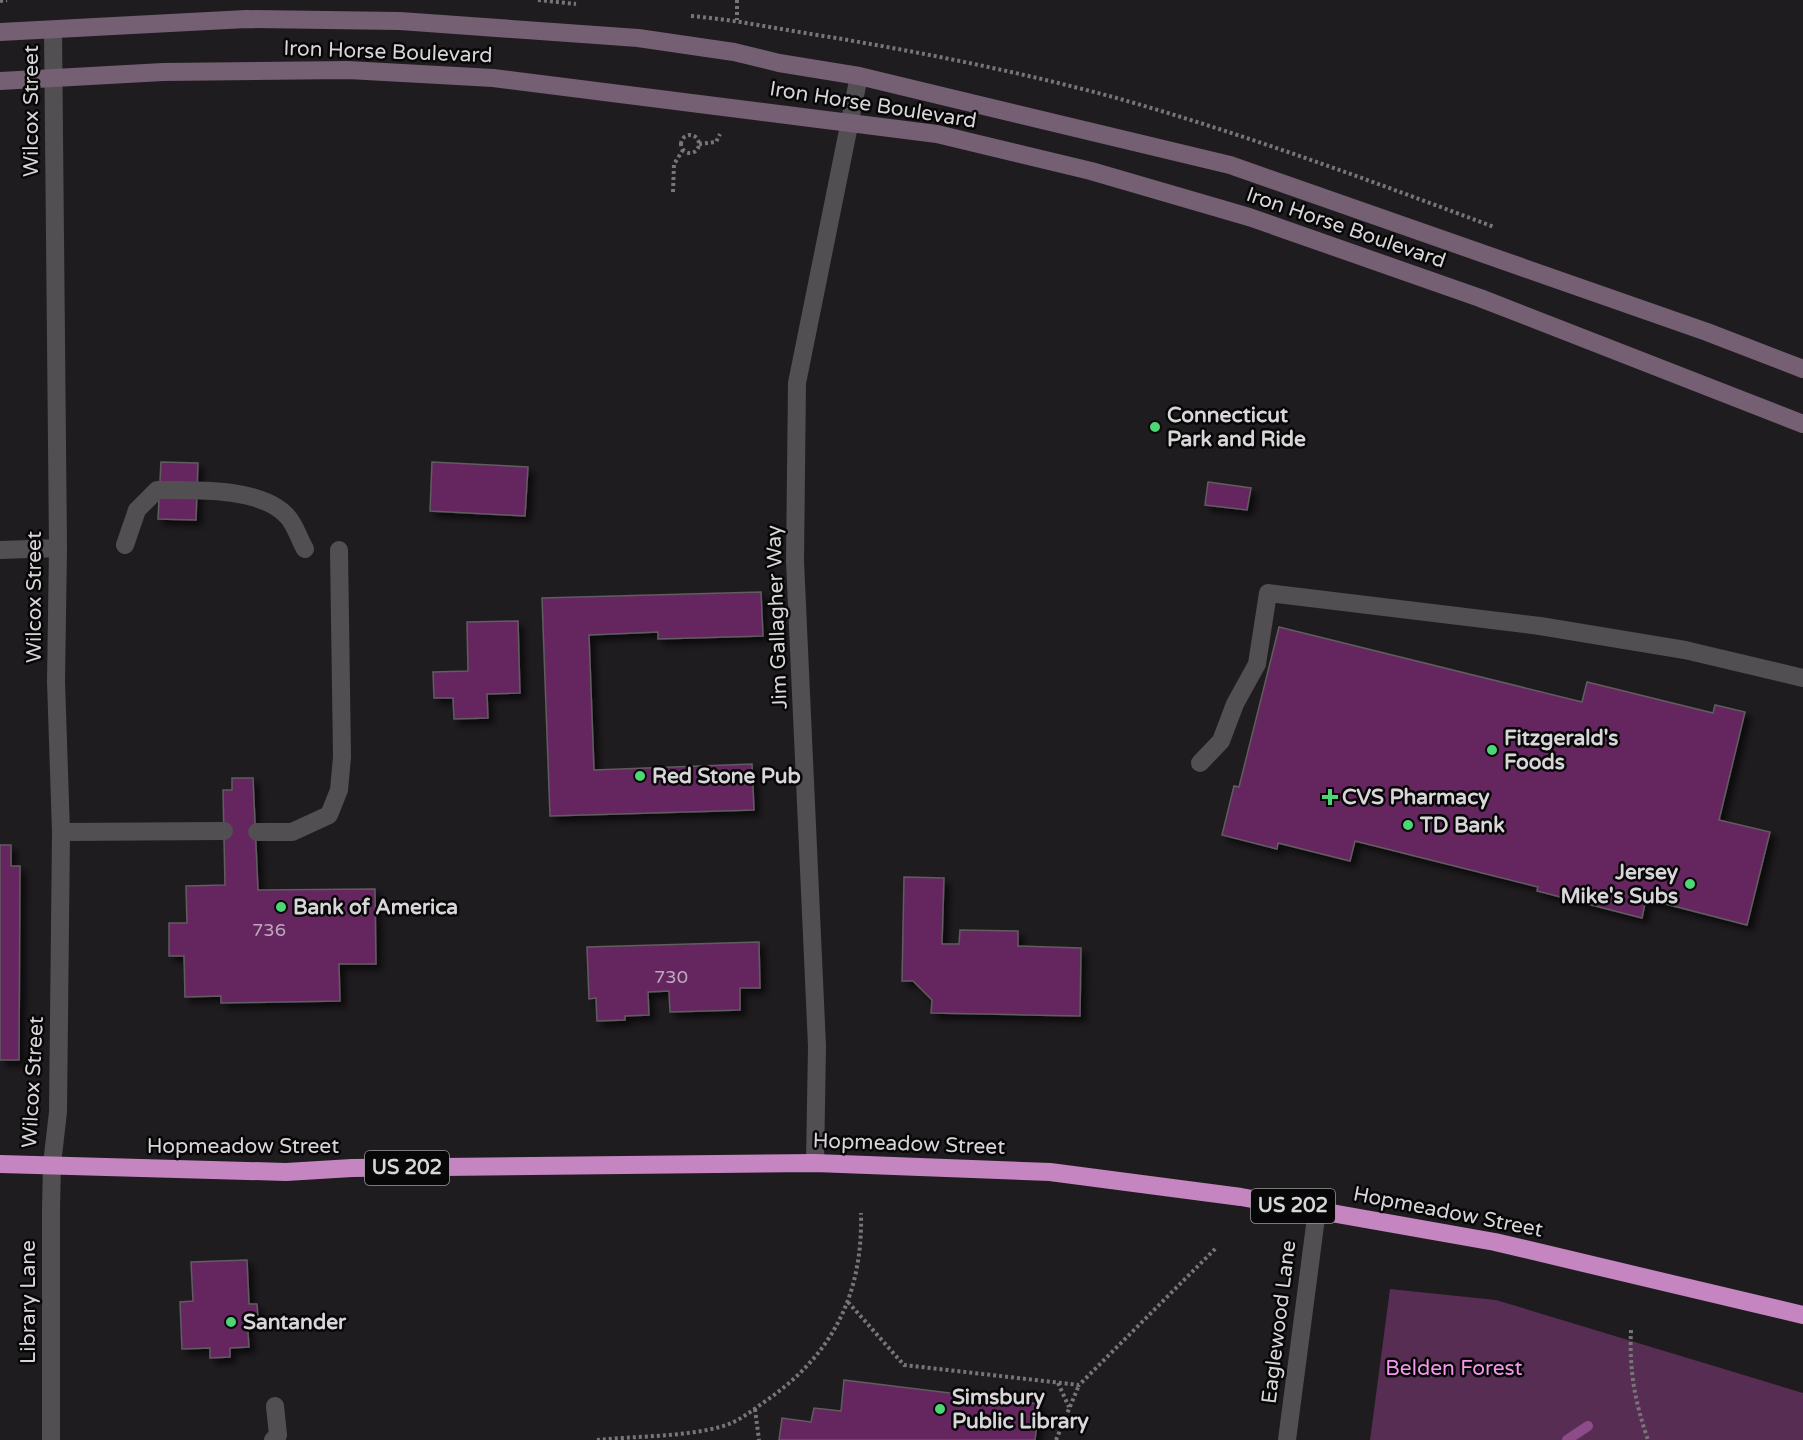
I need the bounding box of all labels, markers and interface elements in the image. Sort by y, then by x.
street label: Iron Horse Boulevard [283,36,493,68]
street label: Wilcox Street [19,45,44,177]
street label: Iron Horse Boulevard [768,76,978,134]
street label: Iron Horse Boulevard [1243,182,1449,274]
place label: Connecticut Park and Ride [1167,403,1306,452]
marker: Connecticut Park and Ride [1148,420,1162,434]
street label: Jim Gallagher Way [761,524,793,710]
street label: Wilcox Street [22,531,47,663]
place label: Fitzgerald's Foods [1504,726,1618,775]
marker: Fitzgerald's Foods [1485,743,1499,757]
place label: Red Stone Pub [652,764,801,789]
marker: Red Stone Pub [633,769,647,783]
place label: CVS Pharmacy [1342,785,1490,810]
marker: CVS Pharmacy [1323,790,1337,804]
place label: TD Bank [1419,813,1505,838]
marker: TD Bank [1401,818,1415,832]
place label: Jersey Mike's Subs [1560,860,1679,909]
marker: Jersey Mike's Subs [1683,877,1697,891]
place label: Bank of America [293,895,458,920]
marker: Bank of America [274,900,288,914]
house number: 736 [252,919,286,941]
house number: 730 [654,966,688,988]
street label: Wilcox Street [17,1015,49,1149]
street label: Hopmeadow Street [812,1128,1006,1160]
street label: Hopmeadow Street [147,1134,339,1159]
road number: US 202 [365,1151,449,1185]
street label: Hopmeadow Street [1351,1181,1545,1243]
road number: US 202 [1251,1189,1335,1223]
street label: Eaglewood Lane [1257,1239,1301,1405]
street label: Library Lane [16,1240,41,1364]
place label: Santander [243,1310,347,1335]
marker: Santander [224,1315,238,1329]
park label: Belden Forest [1385,1356,1523,1381]
place label: Simsbury Public Library [952,1385,1090,1434]
marker: Simsbury Public Library [933,1402,947,1416]

